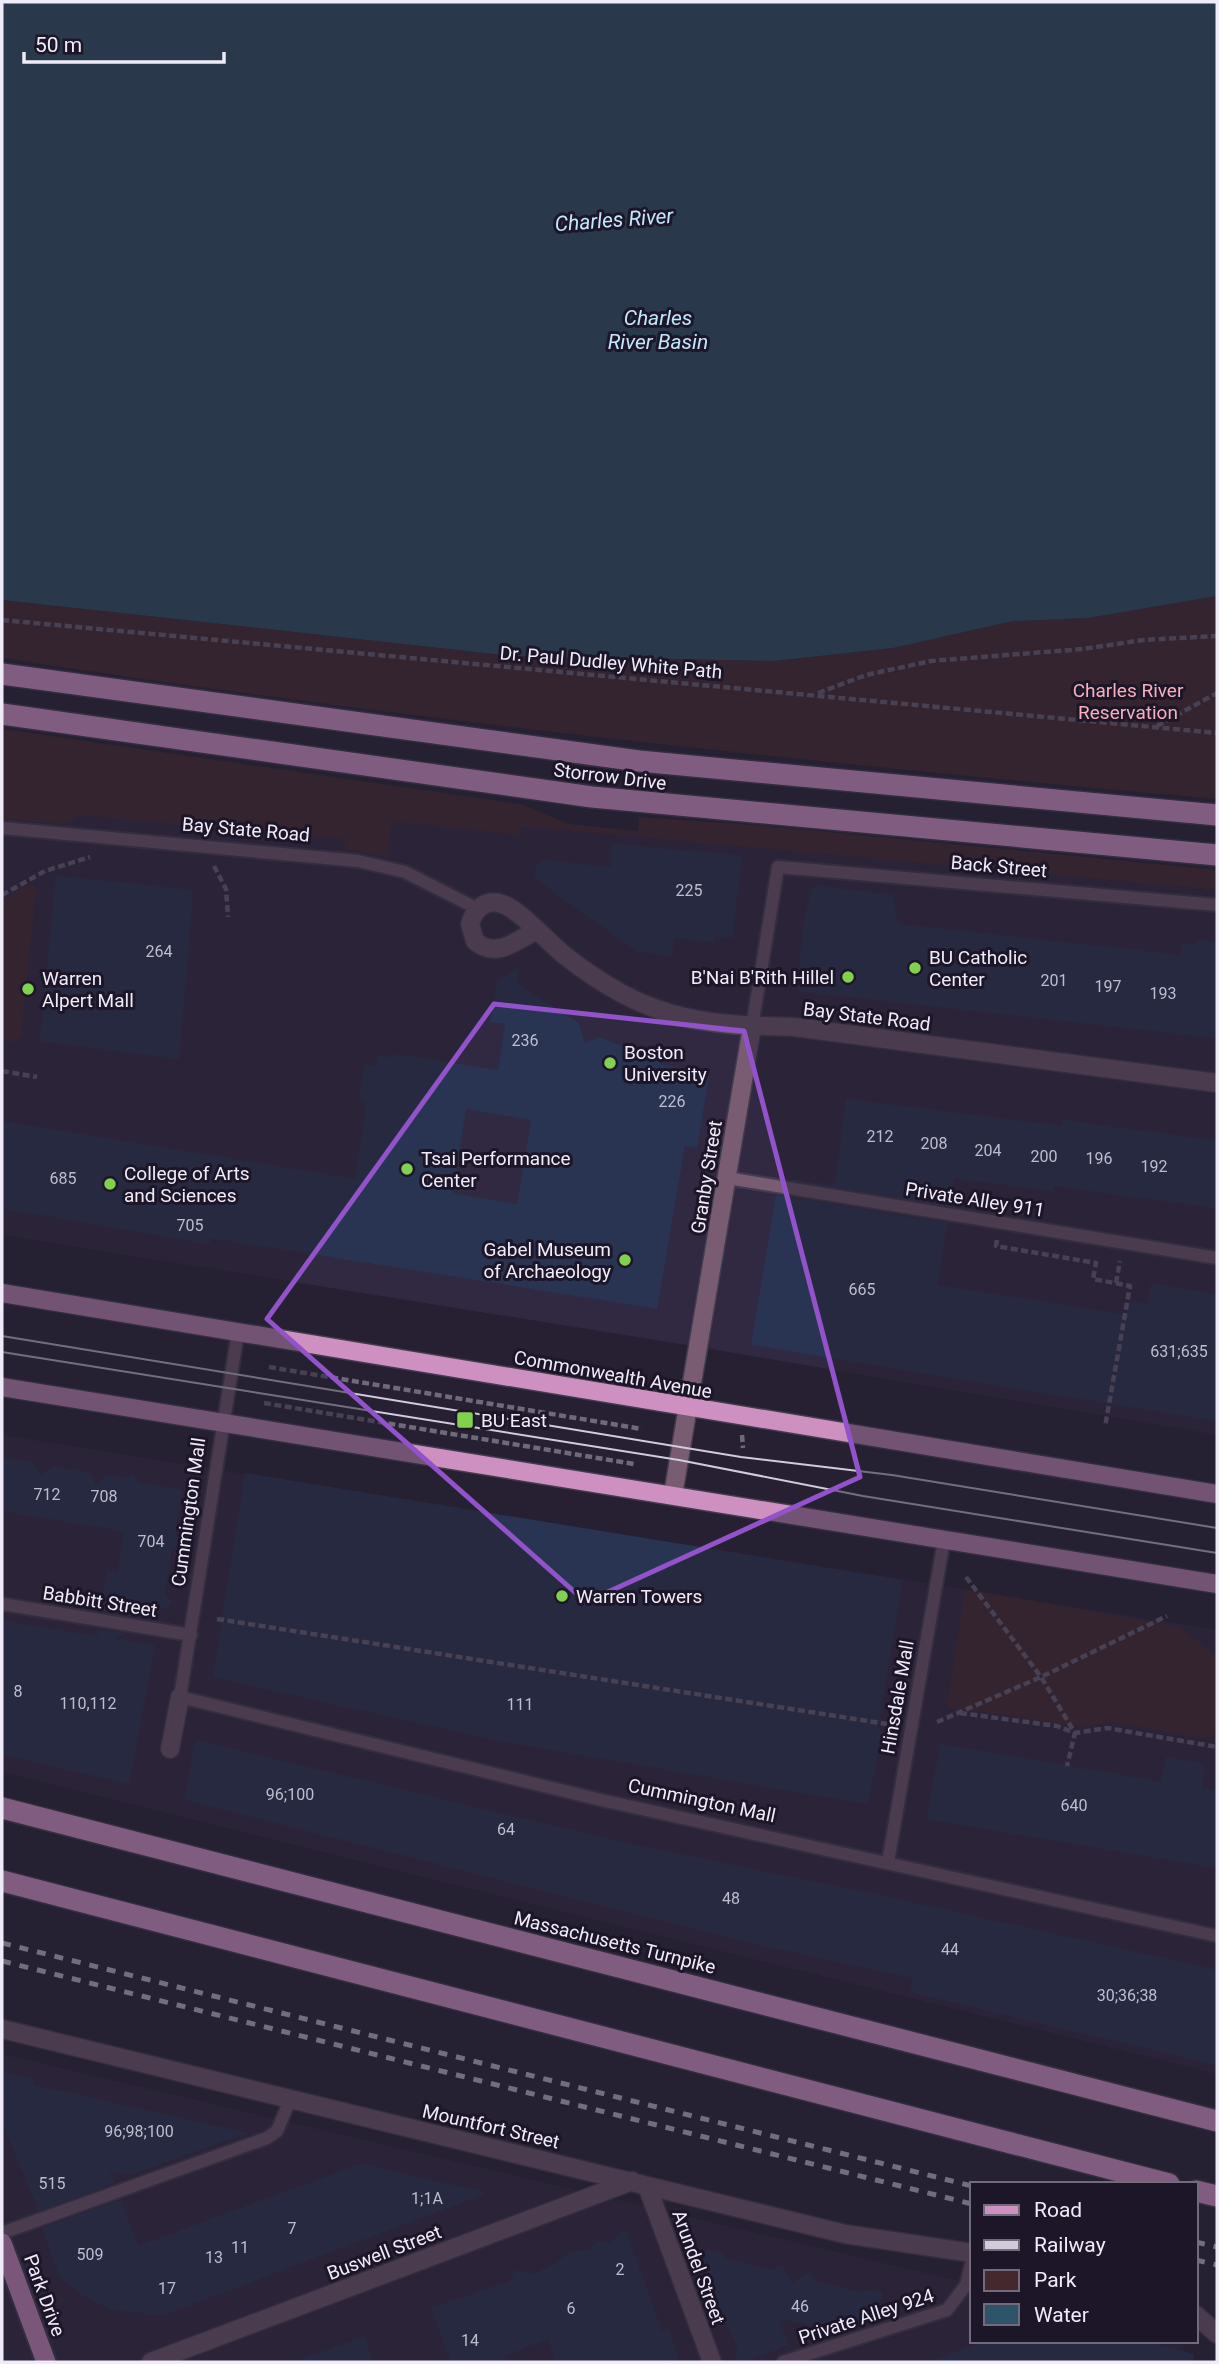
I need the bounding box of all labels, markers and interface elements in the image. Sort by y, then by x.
scale bar [24,21,224,65]
text: 50 m [35,33,82,57]
water label: Charles River [554,204,675,236]
water label: Charles River Basin [608,306,708,354]
street label: Dr. Paul Dudley White Path [499,641,723,684]
park label: Charles River Reservation [1073,679,1184,724]
street label: Storrow Drive [552,758,668,795]
street label: Bay State Road [181,812,311,847]
street label: Back Street [950,851,1048,882]
house number: 225 [676,881,702,900]
house number: 264 [146,942,172,961]
place label: BU Catholic Center [929,946,1027,991]
marker: BU Catholic Center [907,960,923,976]
place label: B'Nai B'Rith Hillel [691,966,834,989]
place label: Warren Alpert Mall [42,967,134,1012]
marker: B'Nai B'Rith Hillel [840,969,856,985]
house number: 201 [1041,971,1067,990]
house number: 197 [1095,977,1121,996]
marker: Warren Alpert Mall [20,981,36,997]
house number: 193 [1150,984,1176,1003]
street label: Bay State Road [802,997,932,1036]
house number: 236 [512,1031,538,1050]
place label: Boston University [624,1041,707,1086]
marker: Boston University [602,1055,618,1071]
house number: 226 [659,1092,685,1111]
street label: Granby Street [686,1119,727,1235]
house number: 212 [867,1127,893,1146]
house number: 208 [921,1134,947,1153]
house number: 204 [975,1141,1001,1160]
place label: Tsai Performance Center [421,1147,571,1192]
house number: 200 [1031,1147,1057,1166]
house number: 196 [1086,1149,1112,1168]
house number: 192 [1141,1157,1167,1176]
marker: Tsai Performance Center [399,1161,415,1177]
place label: College of Arts and Sciences [124,1162,249,1207]
house number: 685 [50,1169,76,1188]
marker: College of Arts and Sciences [102,1176,118,1192]
street label: Private Alley 911 [904,1177,1046,1222]
house number: 705 [177,1216,203,1235]
place label: Gabel Museum of Archaeology [483,1238,611,1283]
marker: Gabel Museum of Archaeology [617,1252,633,1268]
house number: 665 [849,1280,875,1299]
house number: 631;635 [1150,1342,1208,1361]
street label: Commonwealth Avenue [512,1346,714,1403]
place label: BU East [481,1409,547,1432]
marker: BU East [455,1410,475,1430]
street label: Cummington Mall [167,1436,210,1588]
house number: 712 [34,1485,60,1504]
house number: 708 [91,1487,117,1506]
house number: 704 [138,1532,164,1551]
street label: Babbitt Street [41,1581,159,1622]
place label: Warren Towers [576,1585,702,1608]
marker: Warren Towers [554,1588,570,1604]
street label: Hinsdale Mall [876,1638,919,1756]
house number: 8 [14,1682,23,1701]
house number: 110,112 [59,1694,117,1713]
house number: 111 [507,1695,533,1714]
street label: Cummington Mall [626,1774,778,1827]
house number: 96;100 [266,1785,314,1804]
house number: 640 [1061,1796,1087,1815]
house number: 64 [497,1820,515,1839]
house number: 48 [722,1889,740,1908]
street label: Massachusetts Turnpike [512,1906,718,1979]
house number: 44 [941,1940,959,1959]
house number: 30;36;38 [1097,1986,1157,2005]
street label: Mountfort Street [420,2100,562,2153]
house number: 96;98;100 [104,2122,174,2141]
house number: 515 [39,2174,65,2193]
legend [970,2182,1198,2343]
house number: 1;1A [411,2189,443,2208]
text: Road [1034,2198,1082,2222]
street label: Arundel Street [667,2207,730,2328]
house number: 7 [288,2219,297,2238]
street label: Buswell Street [324,2220,445,2285]
text: Railway [1034,2233,1106,2257]
house number: 11 [231,2238,249,2257]
house number: 509 [77,2245,103,2264]
house number: 13 [205,2248,223,2267]
street label: Park Drive [19,2251,70,2339]
house number: 2 [616,2260,625,2279]
text: Park [1034,2268,1077,2292]
house number: 17 [158,2279,176,2298]
street label: Private Alley 924 [796,2284,937,2349]
house number: 46 [791,2297,809,2316]
house number: 6 [567,2299,576,2318]
text: Water [1034,2303,1089,2327]
house number: 14 [461,2331,479,2350]

